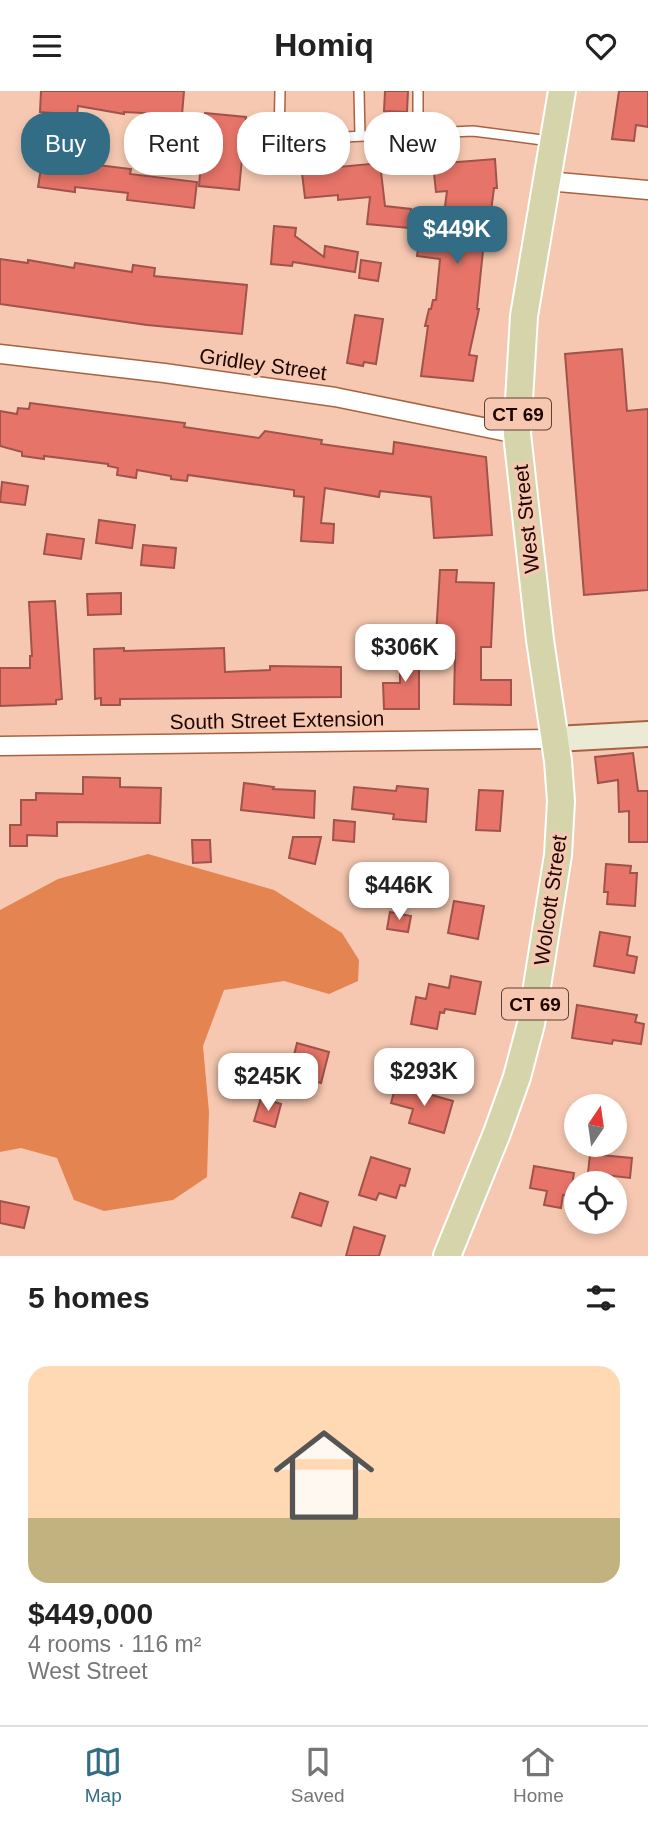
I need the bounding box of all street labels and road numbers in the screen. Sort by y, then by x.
street label: Gridley Street [198,344,328,384]
road number: CT 69 [485,399,551,429]
street label: West Street [509,463,543,575]
street label: South Street Extension [169,707,385,733]
street label: Wolcott Street [529,833,571,967]
road number: CT 69 [502,988,568,1019]

